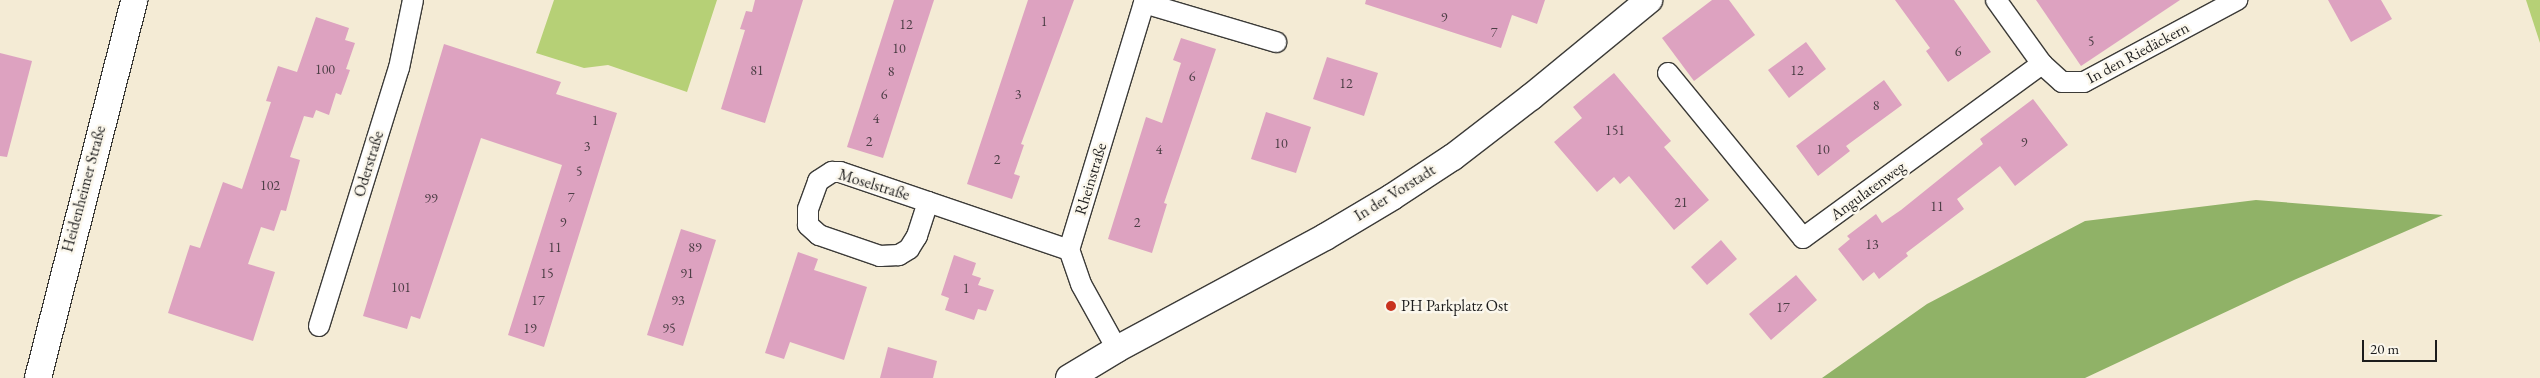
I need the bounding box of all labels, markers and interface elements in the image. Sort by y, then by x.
house number: 9 [1441,9,1447,25]
house number: 1 [1041,13,1047,29]
house number: 12 [899,16,913,32]
street label: In den Riedäckern [2084,18,2192,88]
house number: 7 [1491,24,1497,40]
house number: 5 [2088,33,2094,49]
house number: 10 [892,40,906,56]
house number: 6 [1955,43,1961,59]
house number: 100 [315,61,335,77]
house number: 81 [750,62,764,78]
house number: 12 [1790,62,1804,78]
house number: 8 [888,63,894,79]
house number: 6 [1189,68,1195,84]
house number: 12 [1339,75,1353,91]
house number: 6 [881,86,887,102]
house number: 3 [1015,86,1021,102]
house number: 8 [1873,97,1879,113]
house number: 4 [873,110,879,126]
house number: 1 [592,112,598,128]
house number: 151 [1605,122,1625,138]
street label: Heidenheimer Straße [58,124,110,254]
street label: Oderstraße [350,129,388,199]
house number: 2 [866,133,872,149]
house number: 9 [2021,134,2027,150]
house number: 10 [1274,135,1288,151]
house number: 3 [584,138,590,154]
street label: Rheinstraße [1071,141,1111,217]
house number: 4 [1156,141,1162,157]
house number: 10 [1816,141,1830,157]
house number: 2 [994,151,1000,167]
street label: Angulatenweg [1827,157,1909,225]
street label: In der Vorstadt [1351,160,1439,226]
house number: 5 [576,163,582,179]
street label: Moselstraße [836,165,912,205]
house number: 102 [260,177,280,193]
house number: 7 [568,189,574,205]
house number: 99 [424,190,438,206]
house number: 21 [1674,194,1688,210]
house number: 11 [1930,198,1944,214]
house number: 9 [560,214,566,230]
house number: 2 [1134,214,1140,230]
house number: 13 [1865,236,1879,252]
house number: 11 [548,239,562,255]
house number: 89 [688,239,702,255]
house number: 15 [540,265,554,281]
house number: 91 [680,265,694,281]
house number: 101 [391,279,411,295]
house number: 1 [963,280,969,296]
house number: 17 [531,292,545,308]
house number: 93 [671,292,685,308]
place label: PH Parkplatz Ost [1401,296,1508,316]
house number: 17 [1776,299,1790,315]
marker: PH Parkplatz Ost [1385,300,1397,312]
house number: 19 [523,320,537,336]
house number: 95 [662,320,676,336]
scale bar [2365,330,2440,362]
text: 20 m [2370,339,2399,358]

